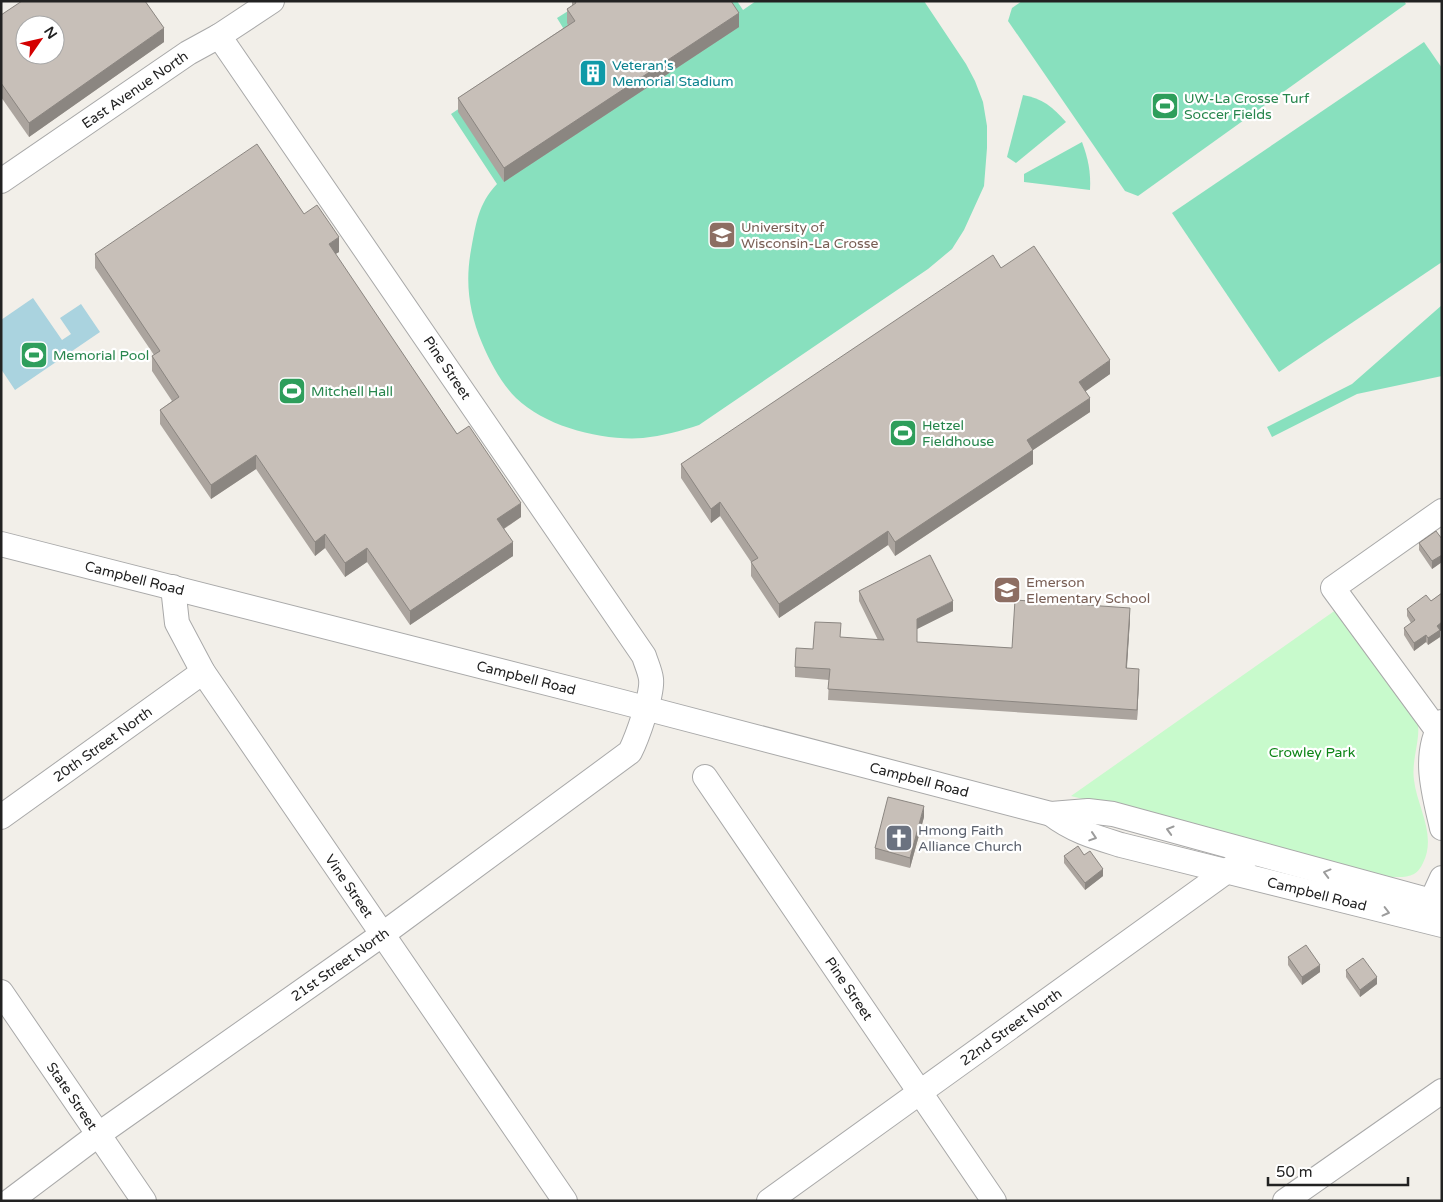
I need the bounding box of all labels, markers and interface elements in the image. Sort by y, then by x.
north arrow [15,15,65,65]
text: N [40,24,61,42]
street label: East Avenue North [78,47,191,132]
place label: Veteran's Memorial Stadium [612,57,734,90]
building icon: Veteran's Memorial Stadium [578,58,608,88]
place label: UW-La Crosse Turf Soccer Fields [1184,90,1310,123]
sports icon: UW-La Crosse Turf Soccer Fields [1150,91,1180,121]
place label: University of Wisconsin-La Crosse [741,219,878,252]
school or university icon: University of Wisconsin-La Crosse [707,220,737,250]
street label: Pine Street [420,333,475,404]
sports icon: Memorial Pool [19,340,49,370]
place label: Memorial Pool [53,347,149,364]
sports icon: Mitchell Hall [277,376,307,406]
place label: Mitchell Hall [311,383,393,400]
place label: Hetzel Fieldhouse [922,417,994,450]
sports icon: Hetzel Fieldhouse [888,418,918,448]
street label: Campbell Road [83,557,186,599]
place label: Emerson Elementary School [1026,574,1150,607]
school or university icon: Emerson Elementary School [992,575,1022,605]
street label: Campbell Road [475,657,578,698]
street label: 20th Street North [50,703,155,785]
park label: Crowley Park [1269,744,1356,761]
street label: Campbell Road [868,759,971,801]
place label: Hmong Faith Alliance Church [918,822,1022,855]
church icon: Hmong Faith Alliance Church [884,823,914,853]
one-way arrow [1166,825,1175,836]
one-way arrow [1089,831,1097,841]
street label: Vine Street [322,851,378,922]
one-way arrow [1324,869,1332,879]
street label: Campbell Road [1265,873,1368,914]
one-way arrow [1382,906,1391,917]
street label: 21st Street North [288,924,392,1005]
street label: Pine Street [822,954,877,1024]
street label: 22nd Street North [957,984,1065,1069]
street label: State Street [43,1059,102,1134]
scale bar [1268,1154,1408,1186]
text: 50 m [1276,1163,1313,1181]

